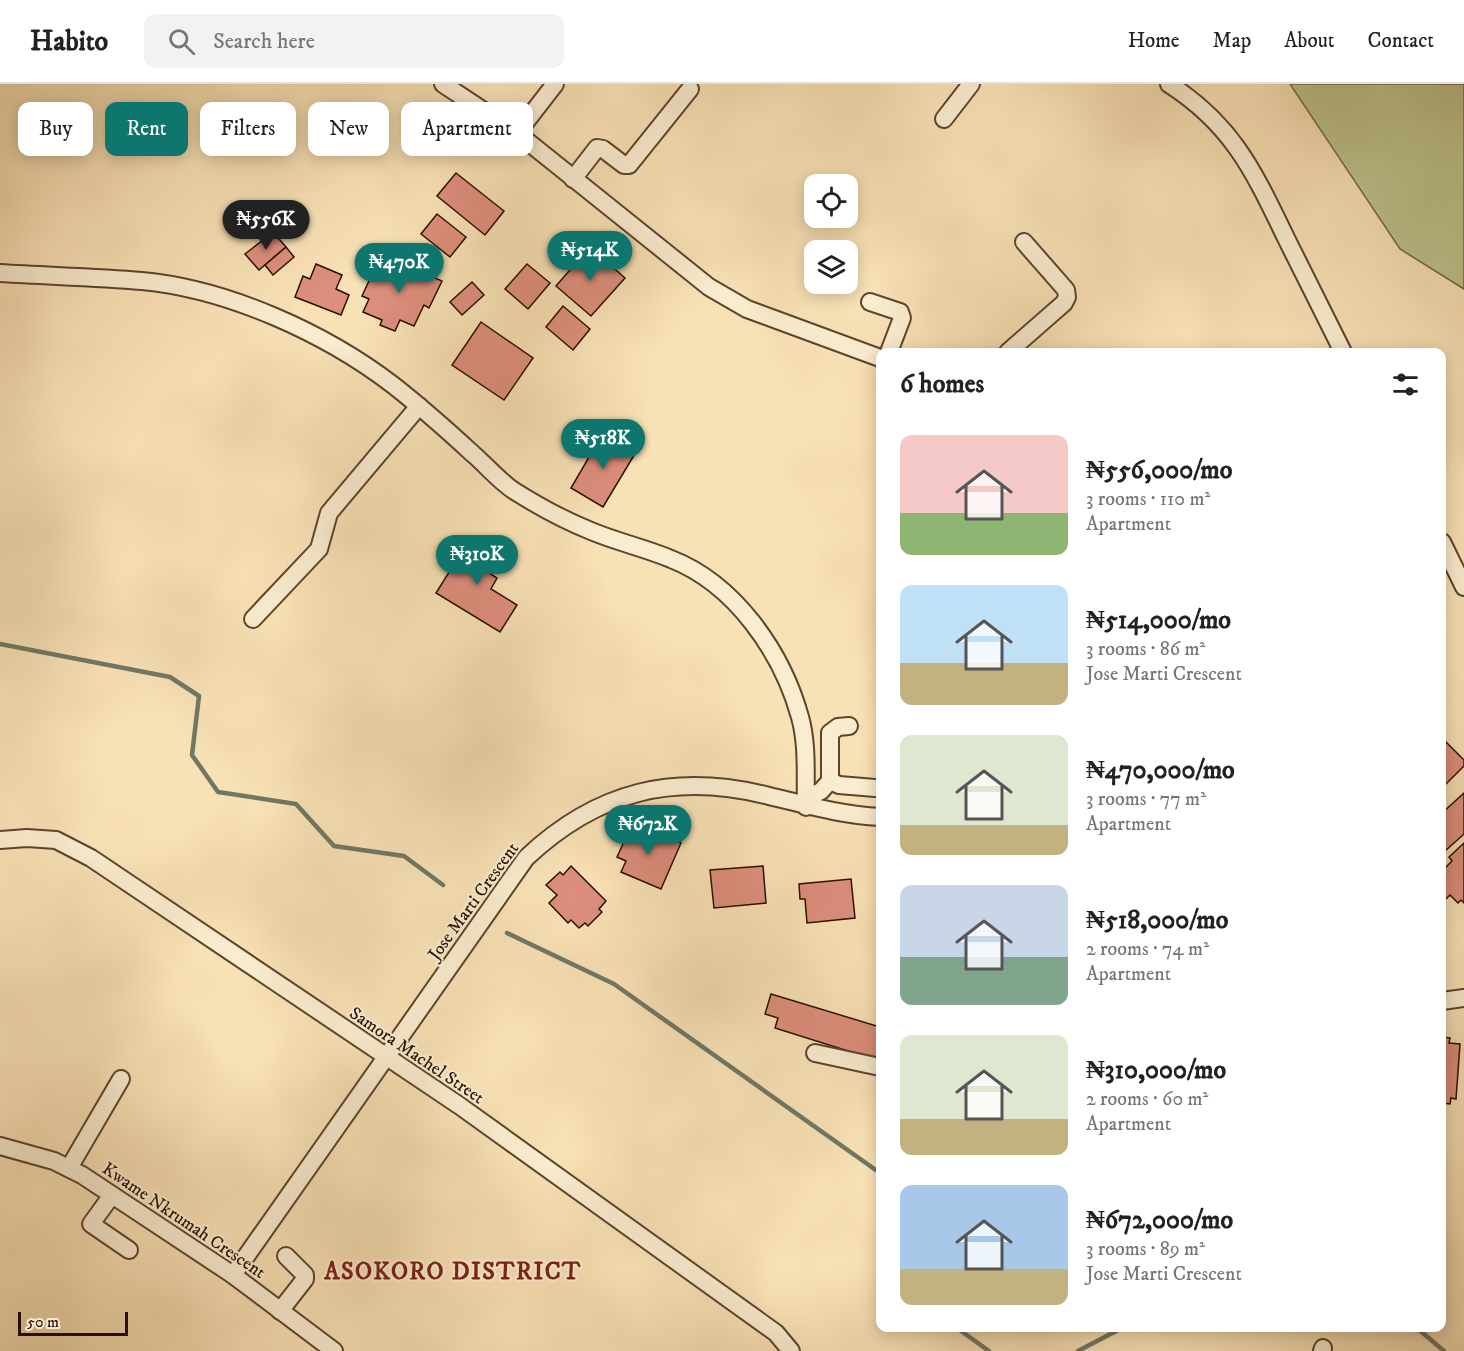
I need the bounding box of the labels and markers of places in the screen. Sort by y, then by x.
pin: ₦556K [224,200,308,251]
pin: ₦514K [548,231,632,282]
pin: ₦470K [357,243,441,294]
pin: ₦518K [561,419,645,470]
pin: ₦310K [435,535,519,586]
pin: ₦672K [606,805,690,856]

